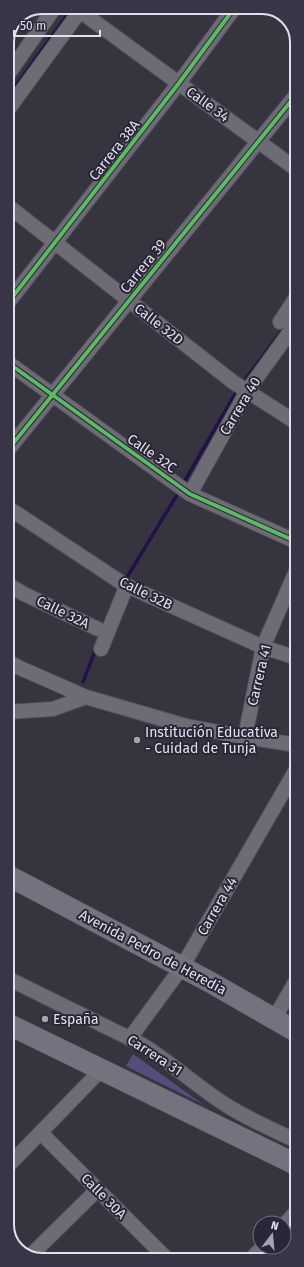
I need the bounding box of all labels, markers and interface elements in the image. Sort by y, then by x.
scale bar [14,12,100,38]
text: 50 m [20,19,46,33]
street label: Calle 34 [183,83,233,126]
street label: Carrera 38A [85,117,143,184]
street label: Carrera 39 [117,236,170,296]
street label: Calle 32D [131,300,187,349]
street label: Carrera 40 [216,374,265,438]
street label: Calle 32C [124,430,180,477]
street label: Calle 32B [116,573,175,614]
street label: Calle 32A [34,592,92,632]
street label: Carrera 41 [244,643,275,707]
place label: Institución Educativa - Cuidad de Tunja [145,724,278,757]
marker: Institución Educativa - Cuidad de Tunja [132,735,142,745]
street label: Carrera 44 [194,874,241,938]
street label: Avenida Pedro de Heredia [76,906,229,999]
place label: España [53,1011,99,1028]
marker: España [40,1014,50,1024]
street label: Carrera 31 [124,1031,185,1080]
street label: Calle 30A [77,1170,130,1223]
north arrow [252,1215,292,1255]
text: N [269,1219,280,1233]

